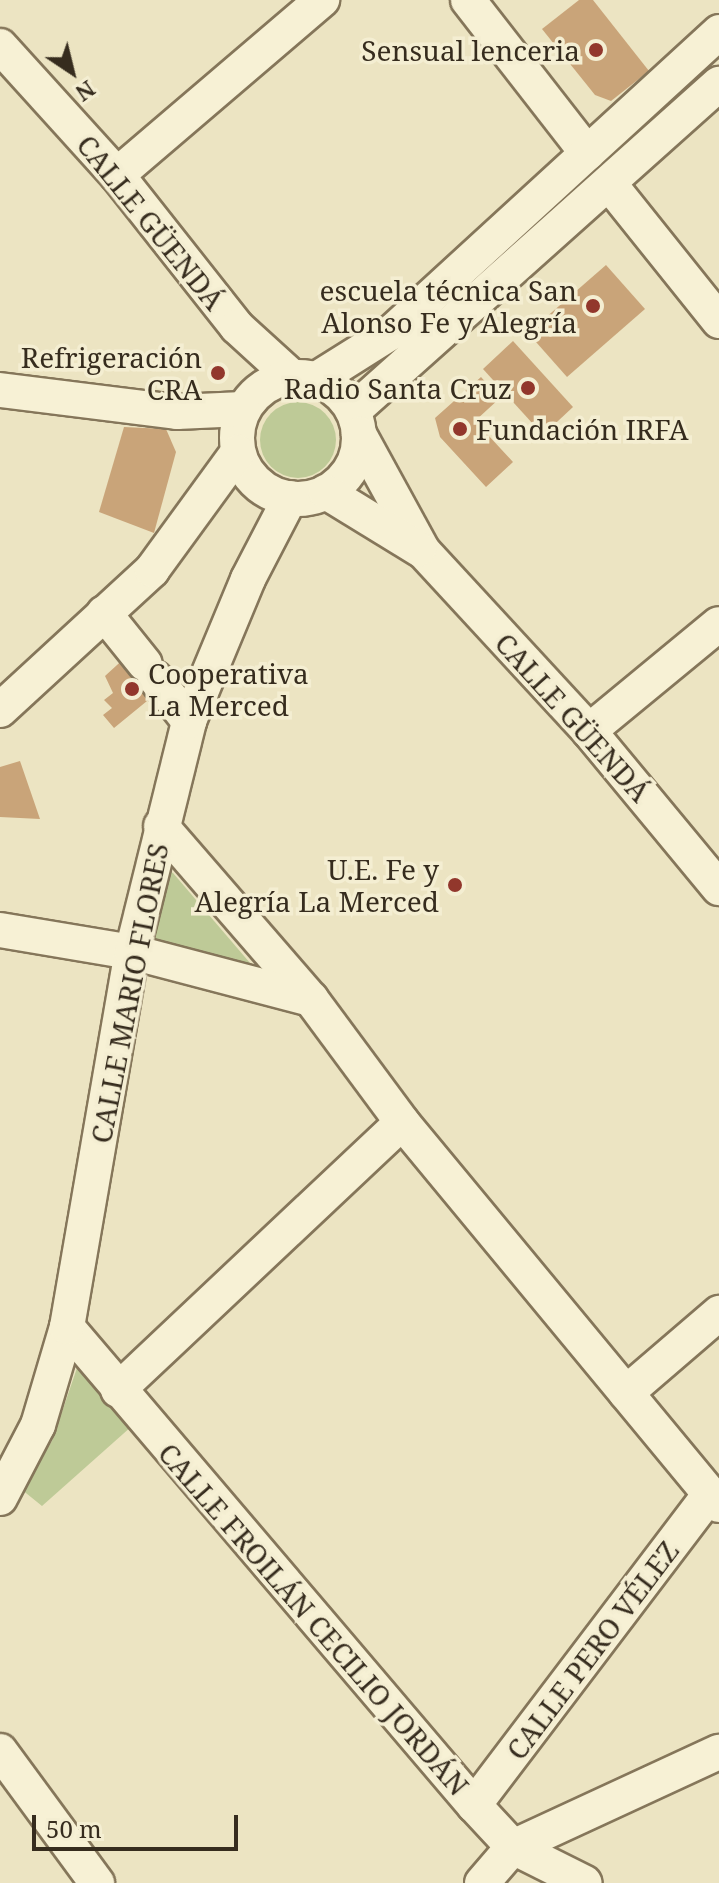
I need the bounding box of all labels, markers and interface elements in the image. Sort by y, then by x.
north arrow [32,32,112,112]
place label: Sensual lenceria [361,33,580,67]
marker: Sensual lenceria [587,41,605,59]
text: N [70,74,101,109]
street label: CALLE GÜENDÁ [70,128,232,316]
place label: escuela técnica San Alonso Fe y Alegría [320,273,577,339]
marker: escuela técnica San Alonso Fe y Alegría [584,297,602,315]
place label: Refrigeración CRA [21,340,202,406]
marker: Refrigeración CRA [209,364,227,382]
place label: Radio Santa Cruz [284,371,512,405]
marker: Radio Santa Cruz [519,379,537,397]
place label: Fundación IRFA [476,412,688,446]
marker: Fundación IRFA [451,420,469,438]
street label: CALLE GÜENDÁ [489,626,657,808]
place label: Cooperativa La Merced [148,656,309,722]
marker: Cooperativa La Merced [123,680,141,698]
street label: CALLE MARIO FLORES [83,840,175,1146]
place label: U.E. Fe y Alegría La Merced [194,852,439,918]
marker: U.E. Fe y Alegría La Merced [446,876,464,894]
street label: CALLE FROILÁN CECILIO JORDÁN [152,1436,476,1802]
street label: CALLE PERO VÉLEZ [499,1534,685,1766]
scale bar [36,1799,242,1849]
text: 50 m [46,1812,102,1845]

